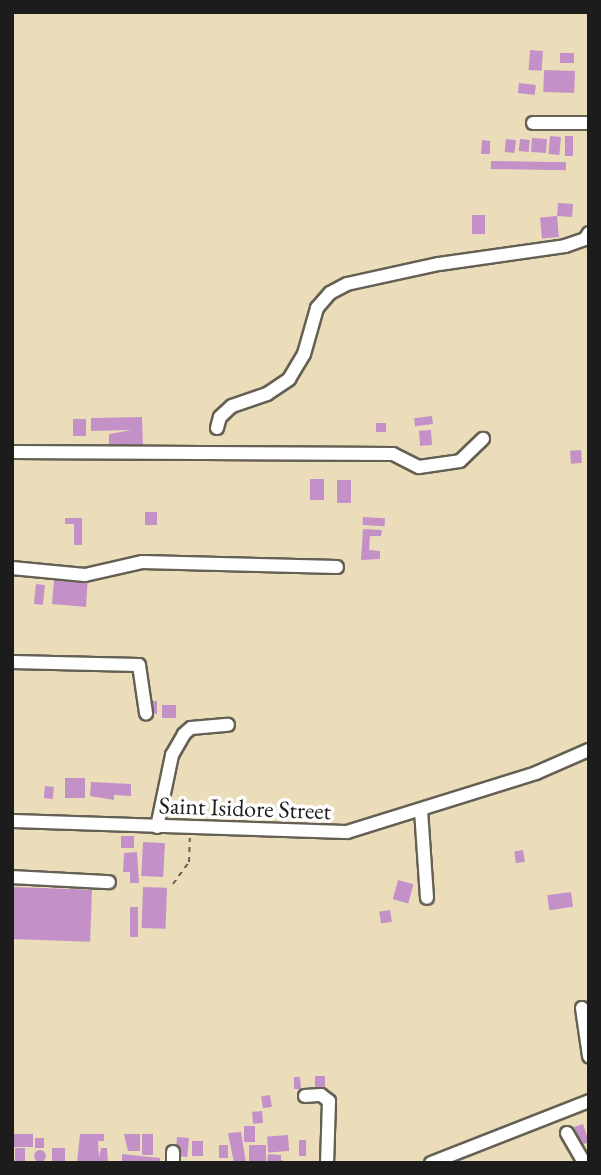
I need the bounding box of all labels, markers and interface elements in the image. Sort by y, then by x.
street label: Saint Isidore Street [158,791,332,825]

